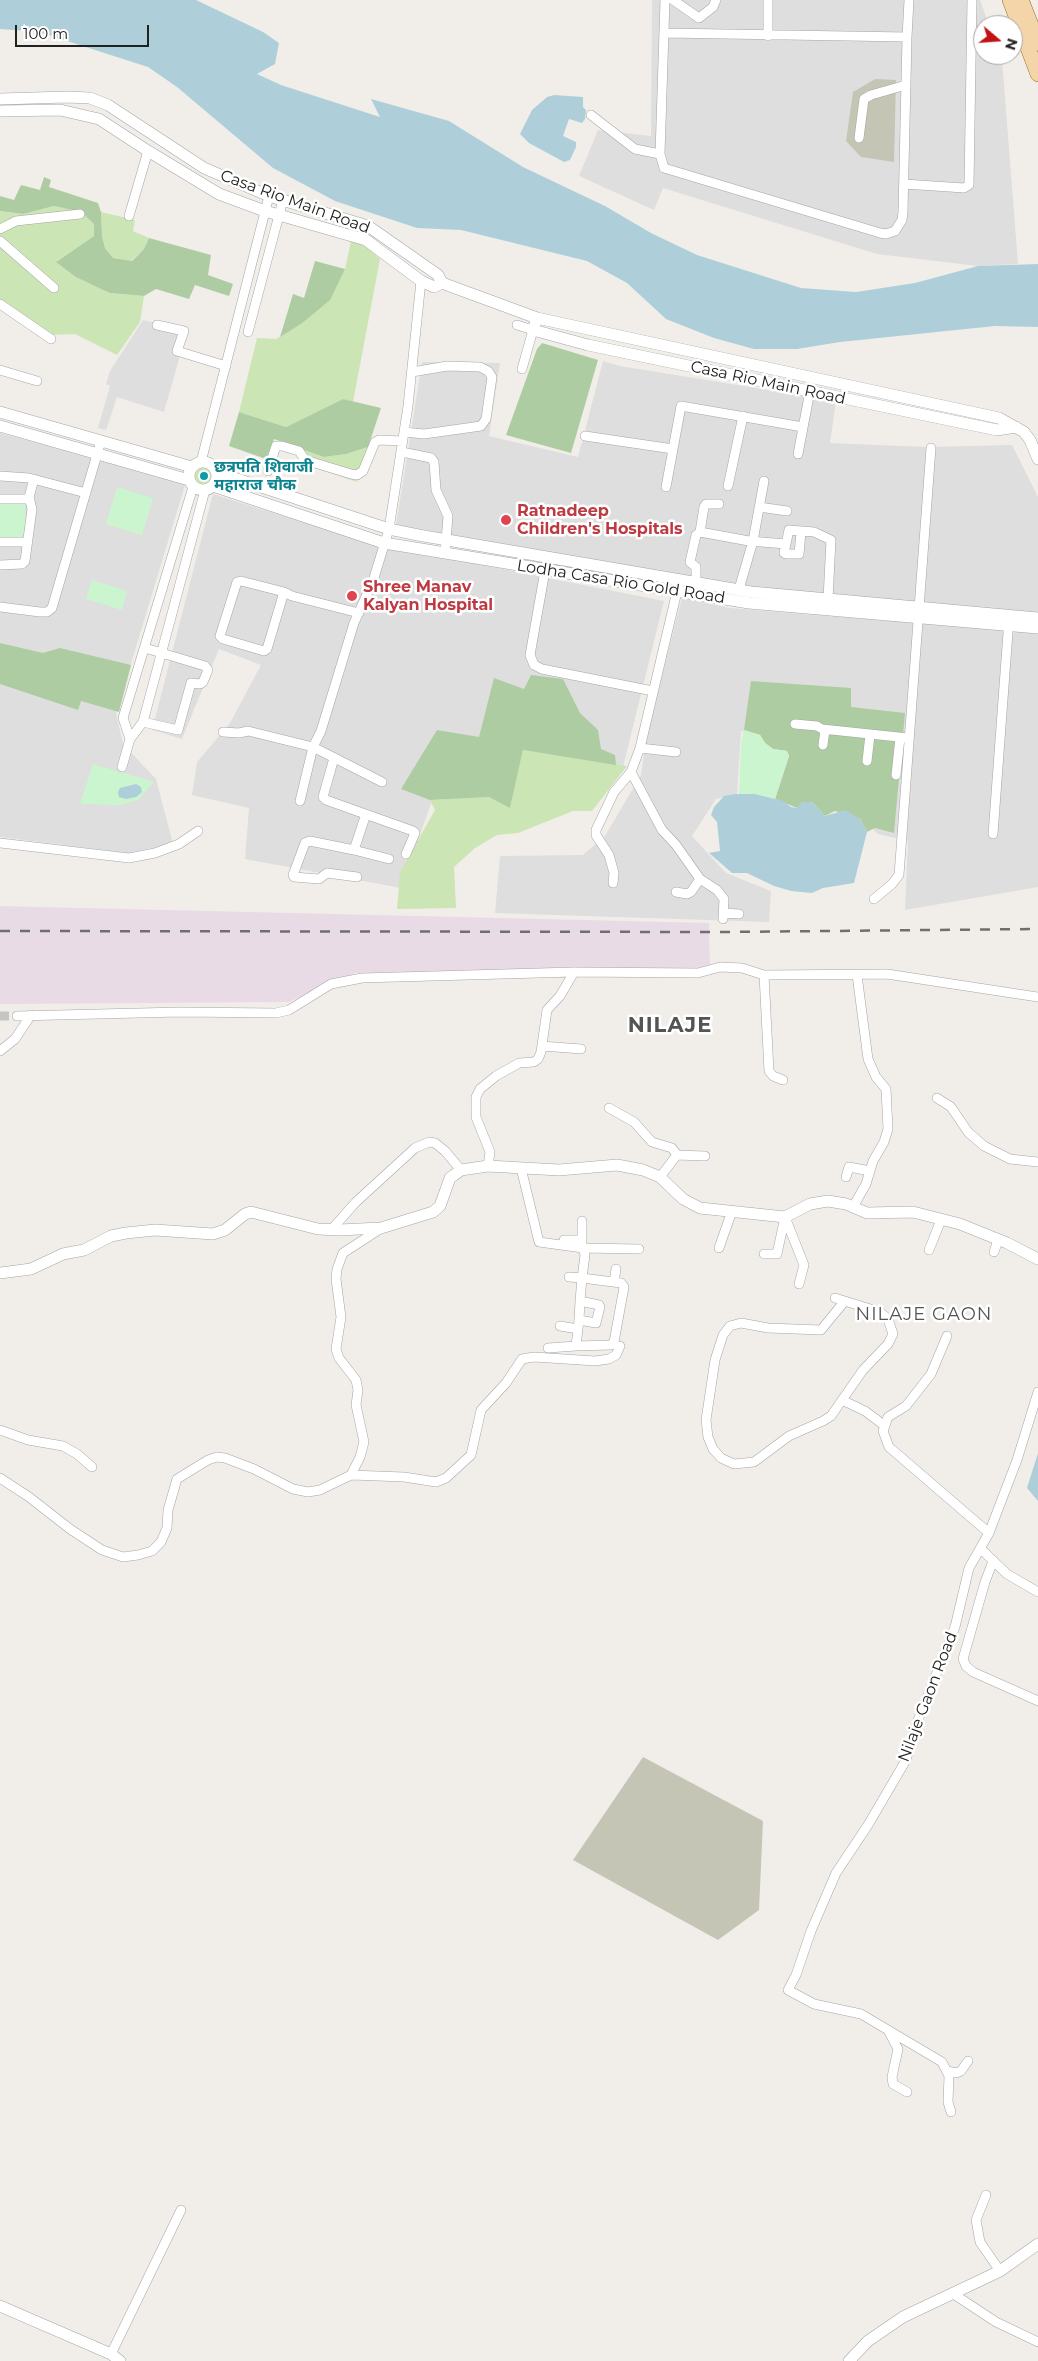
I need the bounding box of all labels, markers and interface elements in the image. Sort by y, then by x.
scale bar [18,15,151,47]
north arrow [973,15,1023,65]
text: 100 m [23,24,68,43]
text: N [1001,36,1022,52]
street label: Casa Rio Main Road [217,166,373,238]
street label: Casa Rio Main Road [689,357,847,409]
place label: छत्रपति शिवाजी महाराज चौक [214,457,313,495]
marker: छत्रपति शिवाजी महाराज चौक [198,470,210,482]
place label: Ratnadeep Children's Hospitals [517,501,683,539]
marker: Ratnadeep Children's Hospitals [499,513,513,527]
street label: Lodha Casa Rio Gold Road [516,556,726,608]
place label: Shree Manav Kalyan Hospital [363,577,493,615]
marker: Shree Manav Kalyan Hospital [345,589,359,603]
district label: NILAJE [627,1013,713,1039]
district label: NILAJE GAON [854,1304,994,1326]
street label: Nilaje Gaon Road [894,1629,962,1765]

